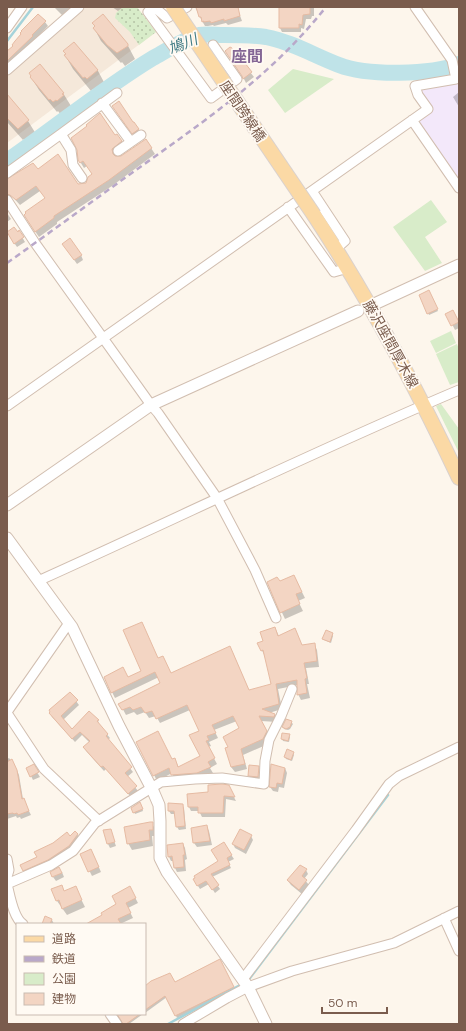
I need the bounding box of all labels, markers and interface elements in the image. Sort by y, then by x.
water label: 鳩川 [165,28,203,59]
district label: 座間 [231,46,263,67]
street label: 座間跨線橋 [216,77,270,145]
street label: 藤沢座間厚木線 [359,297,423,391]
legend [16,923,146,1015]
text: 道路 [52,931,76,947]
text: 鉄道 [52,951,76,967]
text: 公園 [52,971,76,987]
scale bar [322,989,387,1015]
text: 建物 [52,991,76,1007]
text: 50 m [328,995,357,1011]

